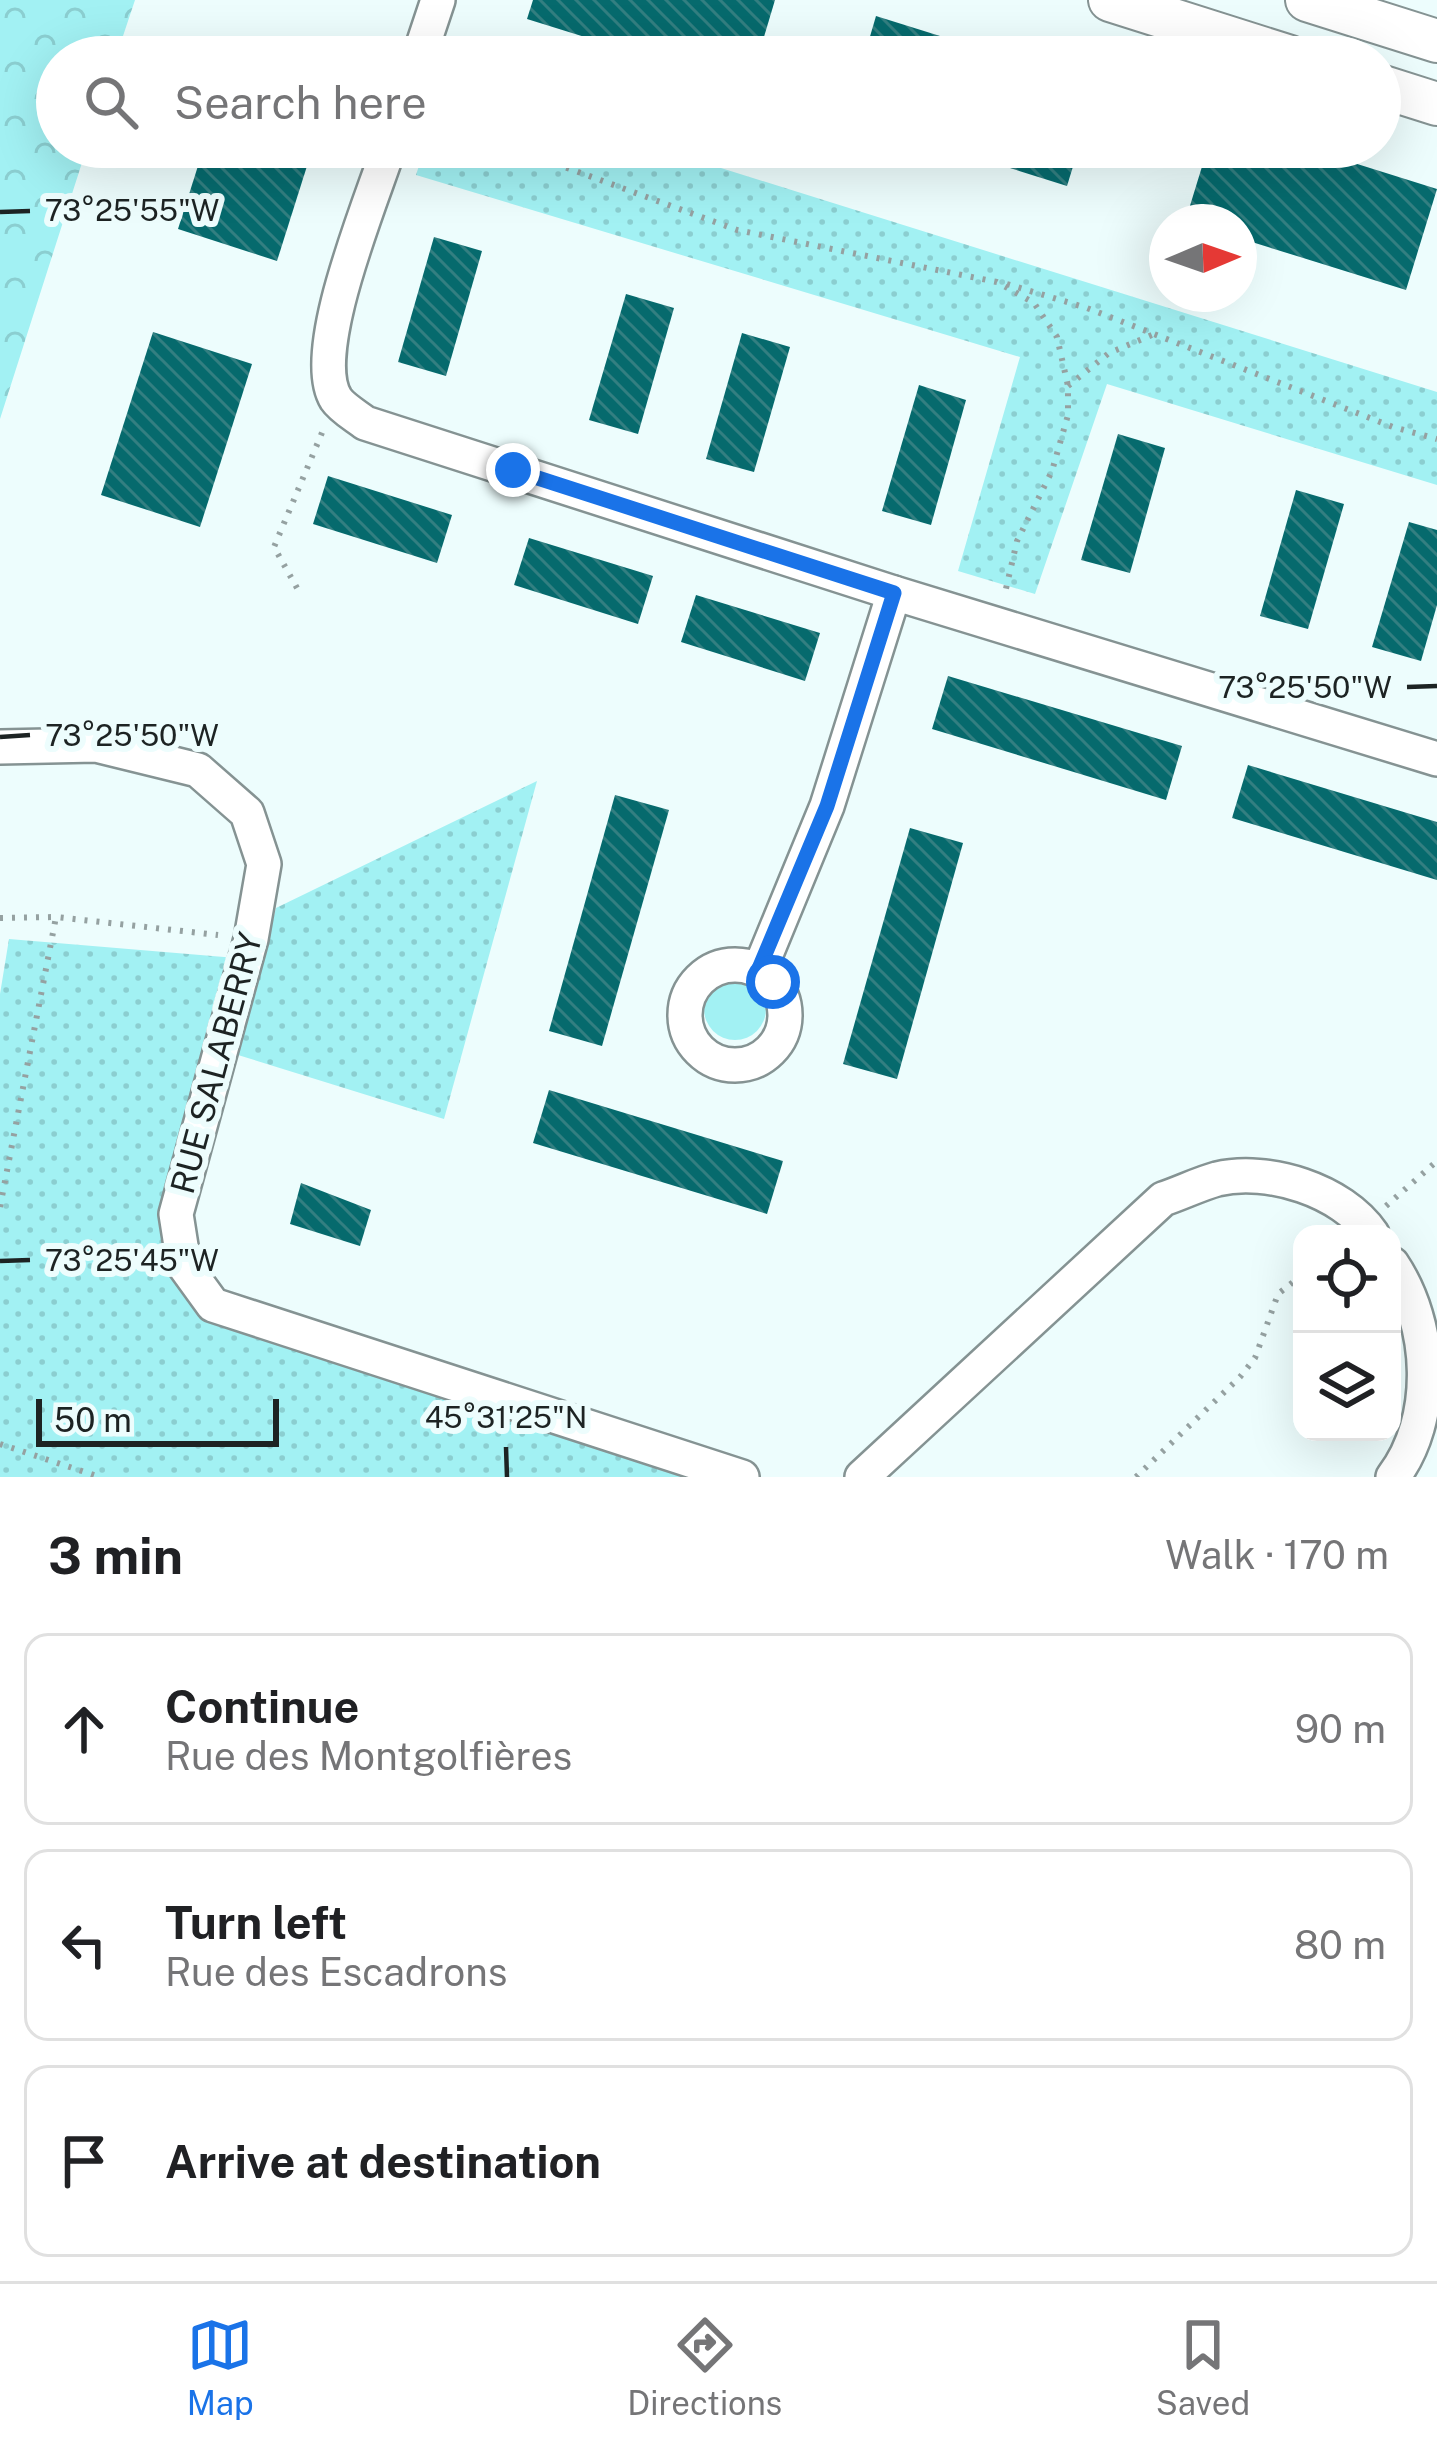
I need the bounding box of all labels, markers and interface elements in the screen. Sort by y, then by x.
search box [36,36,1401,168]
icon: search [78,69,144,135]
text: Search here [174,76,427,129]
text: 73°25'55"W [45,192,219,228]
north arrow [1149,204,1257,312]
route end [486,443,540,497]
text: 73°25'50"W [1218,669,1392,705]
text: 73°25'50"W [45,717,219,753]
street label: RUE SALABERRY [163,928,269,1198]
route start [746,955,800,1009]
map controls [1293,1225,1401,1441]
button: locate [1293,1225,1401,1333]
text: 73°25'45"W [45,1242,219,1278]
button: layers [1293,1333,1401,1441]
scale bar [36,1393,279,1446]
text: 45°31'25"N [425,1399,587,1435]
text: 50 m [54,1401,132,1439]
text: 3 min [48,1526,183,1585]
text: Walk · 170 m [1165,1532,1389,1578]
text: Continue [165,1680,359,1733]
icon: ahead [51,1696,117,1762]
text: 90 m [1295,1706,1386,1752]
text: Rue des Montgolfières [165,1733,572,1779]
text: Turn left [165,1896,347,1949]
icon: left [51,1912,117,1978]
text: 80 m [1294,1922,1386,1968]
text: Rue des Escadrons [165,1949,507,1995]
icon: arrive [51,2128,117,2194]
text: Arrive at destination [165,2135,601,2188]
tab: Map [187,2312,254,2422]
tab: Directions [627,2312,782,2422]
tab: Saved [1156,2312,1250,2422]

